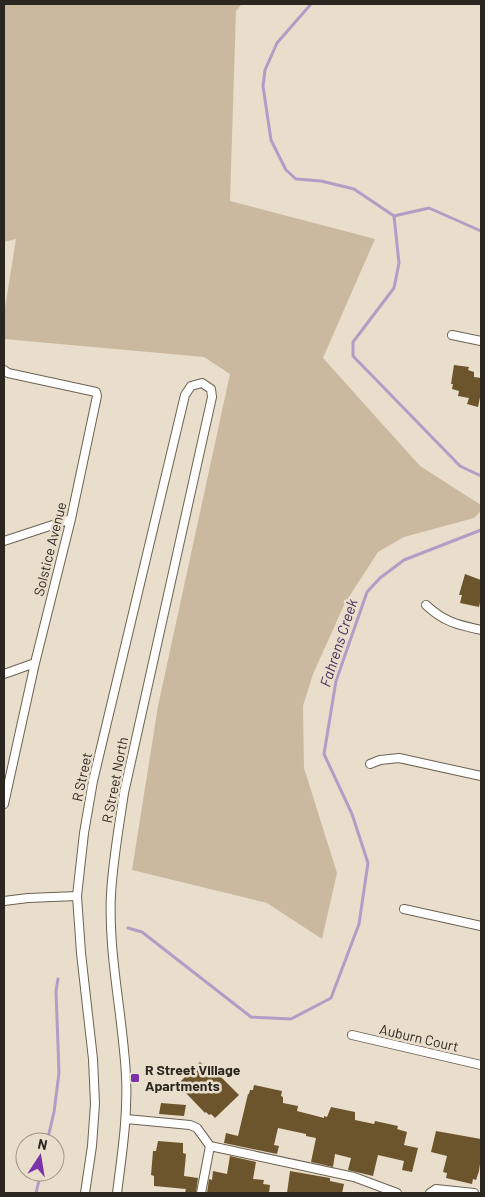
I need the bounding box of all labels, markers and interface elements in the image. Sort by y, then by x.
street label: Solstice Avenue [30,500,69,598]
water label: Fahrens Creek [315,596,361,689]
street label: R Street North [98,735,131,824]
street label: R Street [68,751,95,803]
street label: Auburn Court [378,1020,460,1055]
place label: R Street Village Apartments [145,1061,241,1094]
marker: R Street Village Apartments [129,1072,141,1084]
north arrow [15,1132,65,1182]
text: N [36,1135,49,1153]

